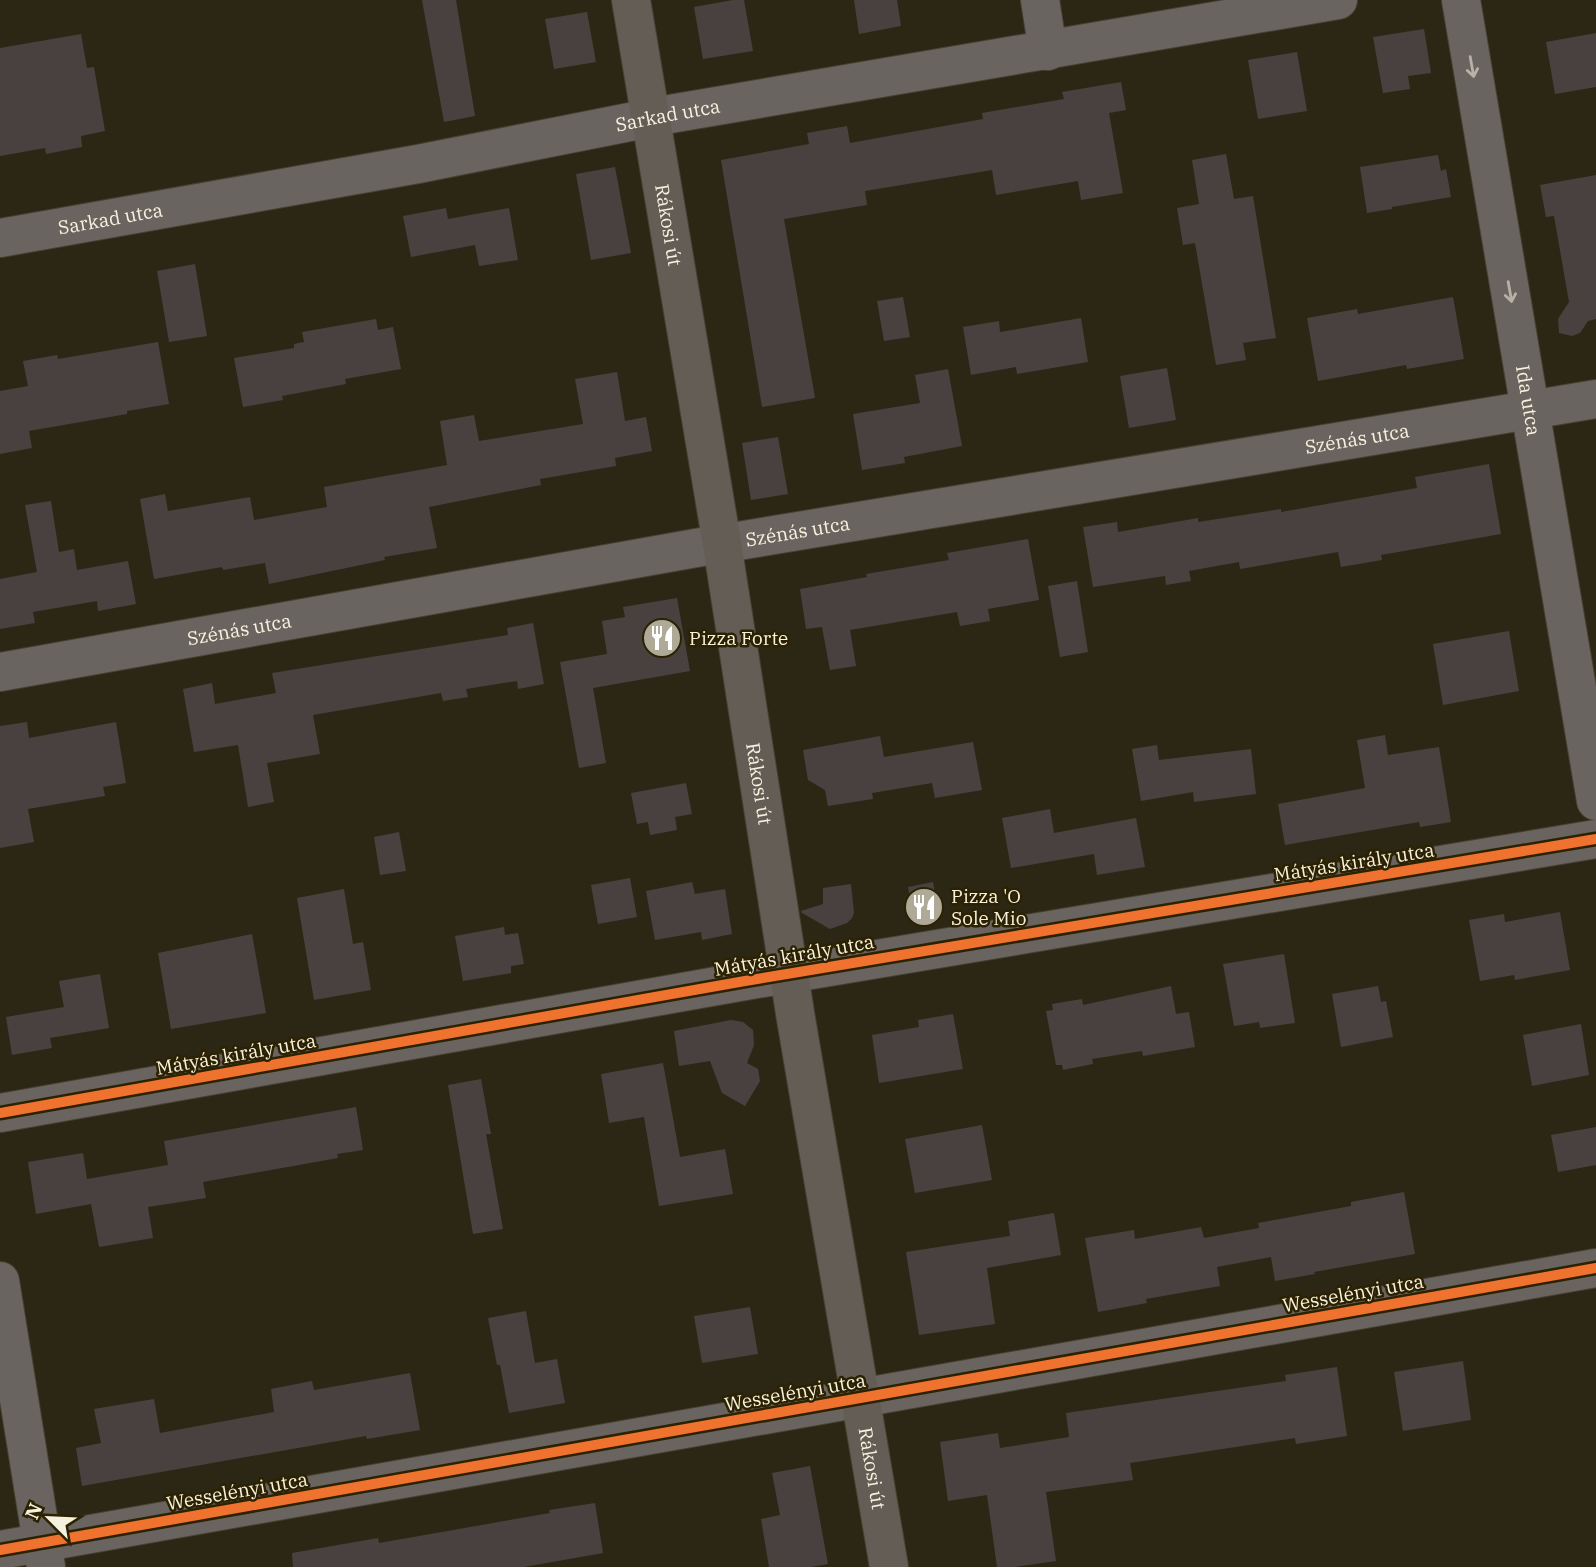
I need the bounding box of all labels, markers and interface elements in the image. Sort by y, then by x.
one-way arrow [1466,55,1479,78]
street label: Sarkad utca [613,94,722,137]
street label: Rákosi út [650,182,687,268]
street label: Sarkad utca [56,197,165,240]
one-way arrow [1504,280,1517,303]
street label: Ida utca [1511,363,1546,438]
street label: Szénás utca [1303,418,1411,459]
street label: Szénás utca [744,511,852,552]
street label: Szénás utca [185,608,293,650]
restaurant icon: Pizza Forte [641,617,683,659]
place label: Pizza Forte [689,626,788,650]
street label: Rákosi út [741,741,778,827]
street label: Mátyás király utca [1272,837,1436,887]
place label: Pizza 'O Sole Mio [951,884,1026,930]
restaurant icon: Pizza 'O Sole Mio [903,886,945,928]
street label: Mátyás király utca [712,929,876,981]
street label: Mátyás király utca [154,1028,318,1080]
street label: Wesselényi utca [1280,1269,1426,1317]
street label: Wesselényi utca [722,1368,868,1416]
street label: Rákosi út [853,1425,891,1511]
street label: Wesselényi utca [164,1467,310,1515]
north arrow [14,1483,84,1553]
text: N [19,1499,47,1523]

